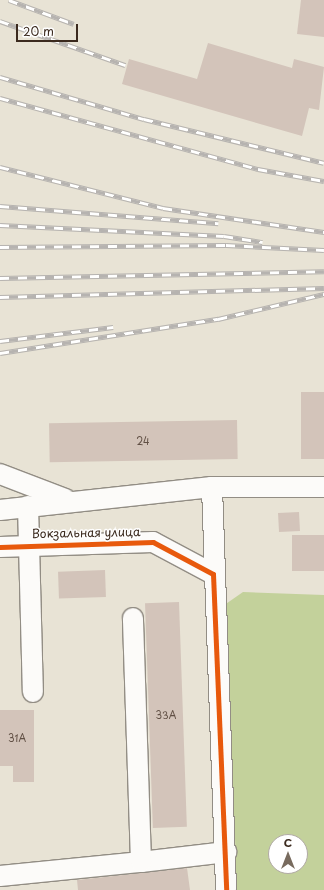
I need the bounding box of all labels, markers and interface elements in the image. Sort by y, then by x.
scale bar [18,16,80,42]
text: 20 m [23,22,54,40]
house number: 24 [136,435,150,447]
street label: Вокзальная улица [31,525,141,541]
house number: 33А [156,709,176,721]
house number: 31А [8,732,26,744]
north arrow [268,834,308,874]
text: С [284,834,292,851]

